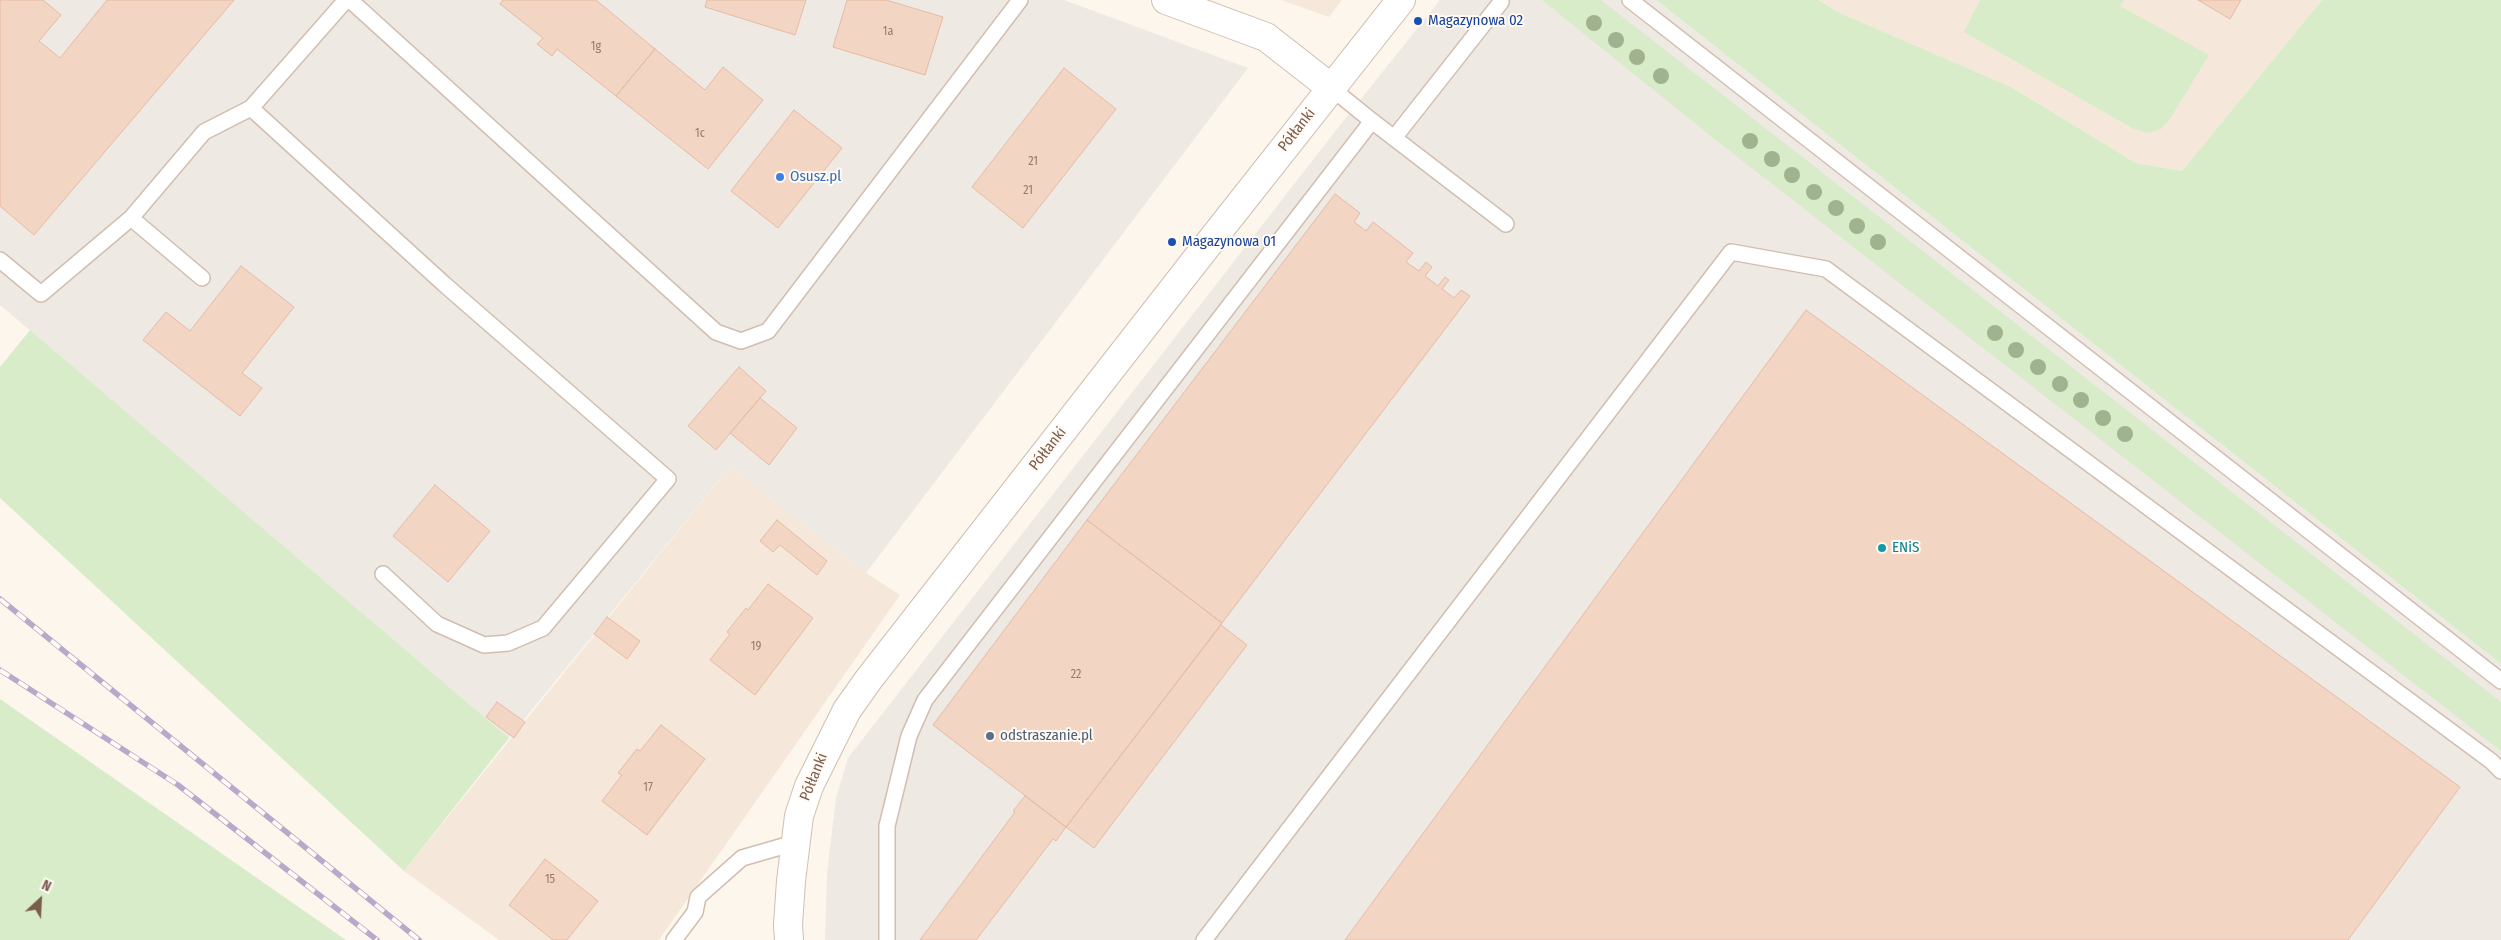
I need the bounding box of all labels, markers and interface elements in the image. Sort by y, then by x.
place label: Magazynowa 02 [1428,12,1523,30]
marker: Magazynowa 02 [1412,15,1424,27]
house number: 1a [883,25,893,39]
house number: 1g [591,40,601,54]
street label: Półłanki [1275,105,1319,155]
house number: 1c [695,127,705,141]
house number: 21 [1028,155,1038,169]
place label: Osusz.pl [790,168,841,186]
marker: Osusz.pl [774,171,786,183]
house number: 21 [1023,184,1033,198]
place label: Magazynowa 01 [1182,233,1276,251]
marker: Magazynowa 01 [1166,236,1178,248]
street label: Półłanki [1026,424,1070,474]
place label: ENiS [1892,539,1919,557]
marker: ENiS [1876,542,1888,554]
house number: 19 [751,640,761,654]
house number: 22 [1071,668,1081,682]
place label: odstraszanie.pl [1000,727,1093,745]
marker: odstraszanie.pl [984,730,996,742]
street label: Półłanki [796,751,832,803]
house number: 17 [643,781,653,795]
house number: 15 [545,873,555,887]
north arrow [15,875,65,925]
text: N [39,876,54,895]

